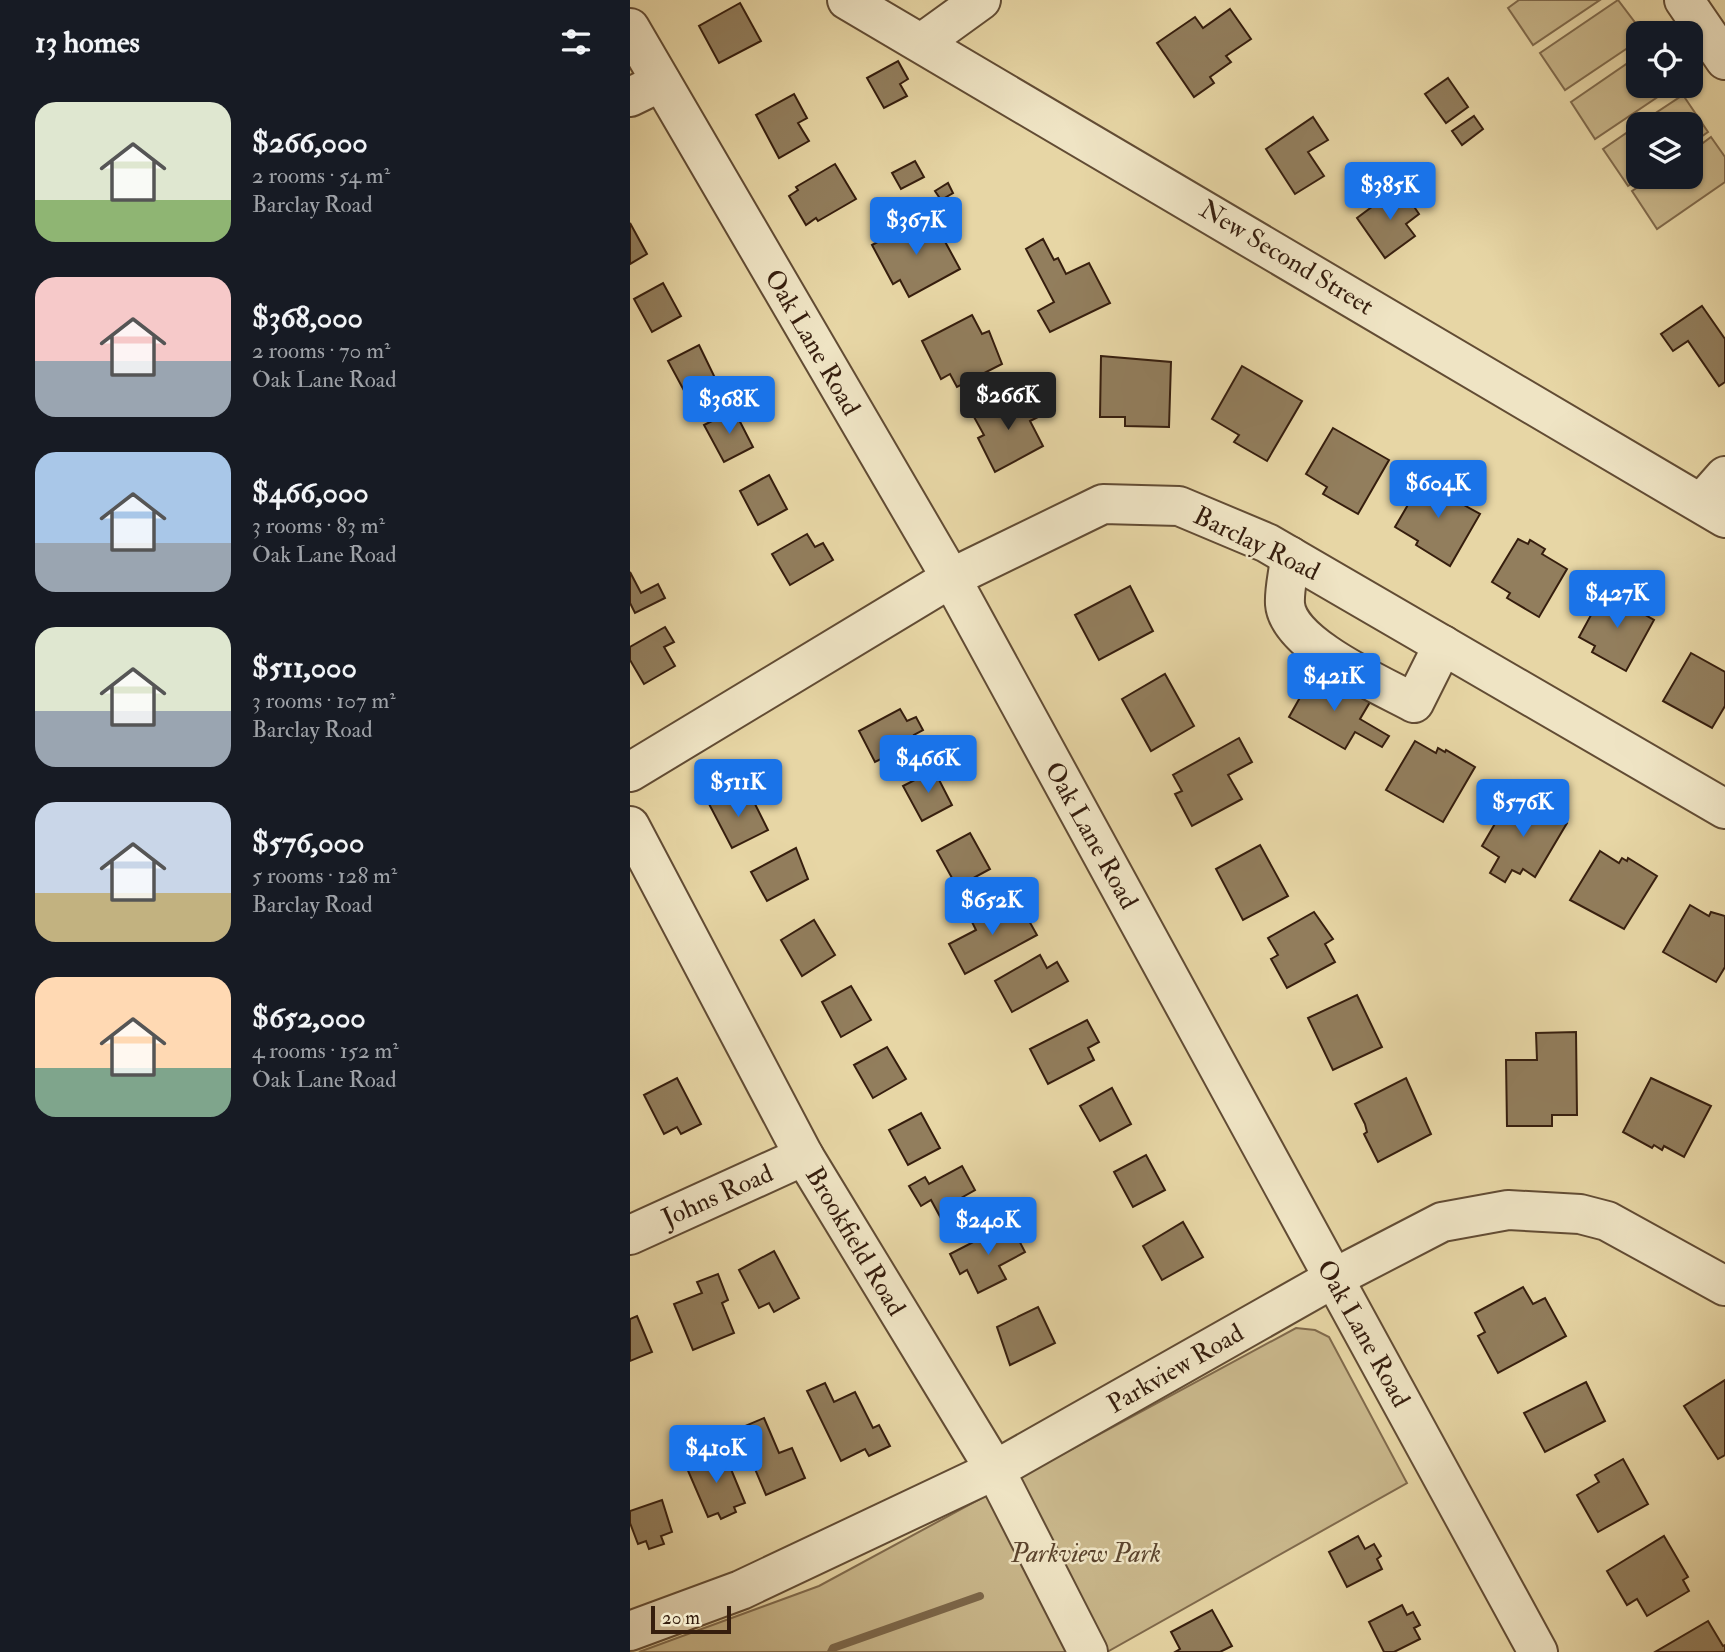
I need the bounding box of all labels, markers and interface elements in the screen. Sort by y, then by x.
map controls [1626,21,1703,189]
button: locate [1626,21,1703,98]
icon: filters [557,23,595,61]
text: 13 homes [35,24,140,61]
button: layers [1626,112,1703,189]
text: $266,000 [252,124,368,161]
icon: home [91,130,175,214]
text: 2 rooms · 54 m² [252,161,390,190]
pin: $385K [1341,162,1439,222]
text: $385K [1361,170,1419,199]
text: Barclay Road [252,190,372,219]
street label: New Second Street [1194,193,1379,322]
pin: $367K [867,198,965,257]
text: $367K [886,205,946,234]
street label: Oak Lane Road [757,264,867,421]
text: $368,000 [252,299,363,336]
icon: home [91,305,175,389]
text: 2 rooms · 70 m² [252,336,391,365]
text: Oak Lane Road [252,365,397,394]
pin: $266K [959,372,1057,432]
pin: $368K [680,376,778,436]
text: $266K [976,380,1040,409]
text: $368K [699,384,759,413]
pin: $604K [1389,461,1487,520]
text: $604K [1406,468,1470,497]
text: $466,000 [252,474,369,511]
icon: home [91,480,175,564]
street label: Barclay Road [1188,500,1325,588]
text: 3 rooms · 83 m² [252,511,385,540]
text: Oak Lane Road [252,540,397,569]
pin: $427K [1568,570,1666,630]
text: $427K [1585,578,1649,607]
text: $511,000 [252,649,357,686]
pin: $421K [1285,654,1383,713]
icon: home [91,655,175,739]
text: $421K [1303,661,1365,690]
text: 3 rooms · 107 m² [252,686,396,715]
text: Barclay Road [252,715,372,744]
pin: $466K [879,736,977,795]
text: $466K [896,743,960,772]
street label: Oak Lane Road [1038,756,1145,915]
pin: $511K [689,760,787,819]
text: $511K [710,767,766,796]
pin: $576K [1474,780,1572,839]
text: $576K [1492,787,1554,816]
text: $576,000 [252,824,364,861]
icon: home [91,830,175,914]
text: 5 rooms · 128 m² [252,861,397,890]
pin: $652K [943,878,1041,937]
text: $652K [961,885,1023,914]
text: Barclay Road [252,890,372,919]
text: $652,000 [252,999,366,1036]
icon: home [91,1005,175,1089]
text: 4 rooms · 152 m² [252,1036,399,1065]
text: Oak Lane Road [252,1065,397,1094]
street label: Johns Road [656,1157,778,1235]
street label: Brookfield Road [798,1161,912,1322]
pin: $240K [939,1198,1037,1257]
text: $240K [956,1205,1020,1234]
street label: Oak Lane Road [1310,1254,1417,1413]
street label: Parkview Road [1102,1317,1250,1421]
pin: $410K [667,1426,765,1485]
text: $410K [685,1433,747,1462]
park label: Parkview Park [1010,1538,1161,1570]
scale bar [651,1603,732,1635]
text: 20 m [662,1606,700,1630]

